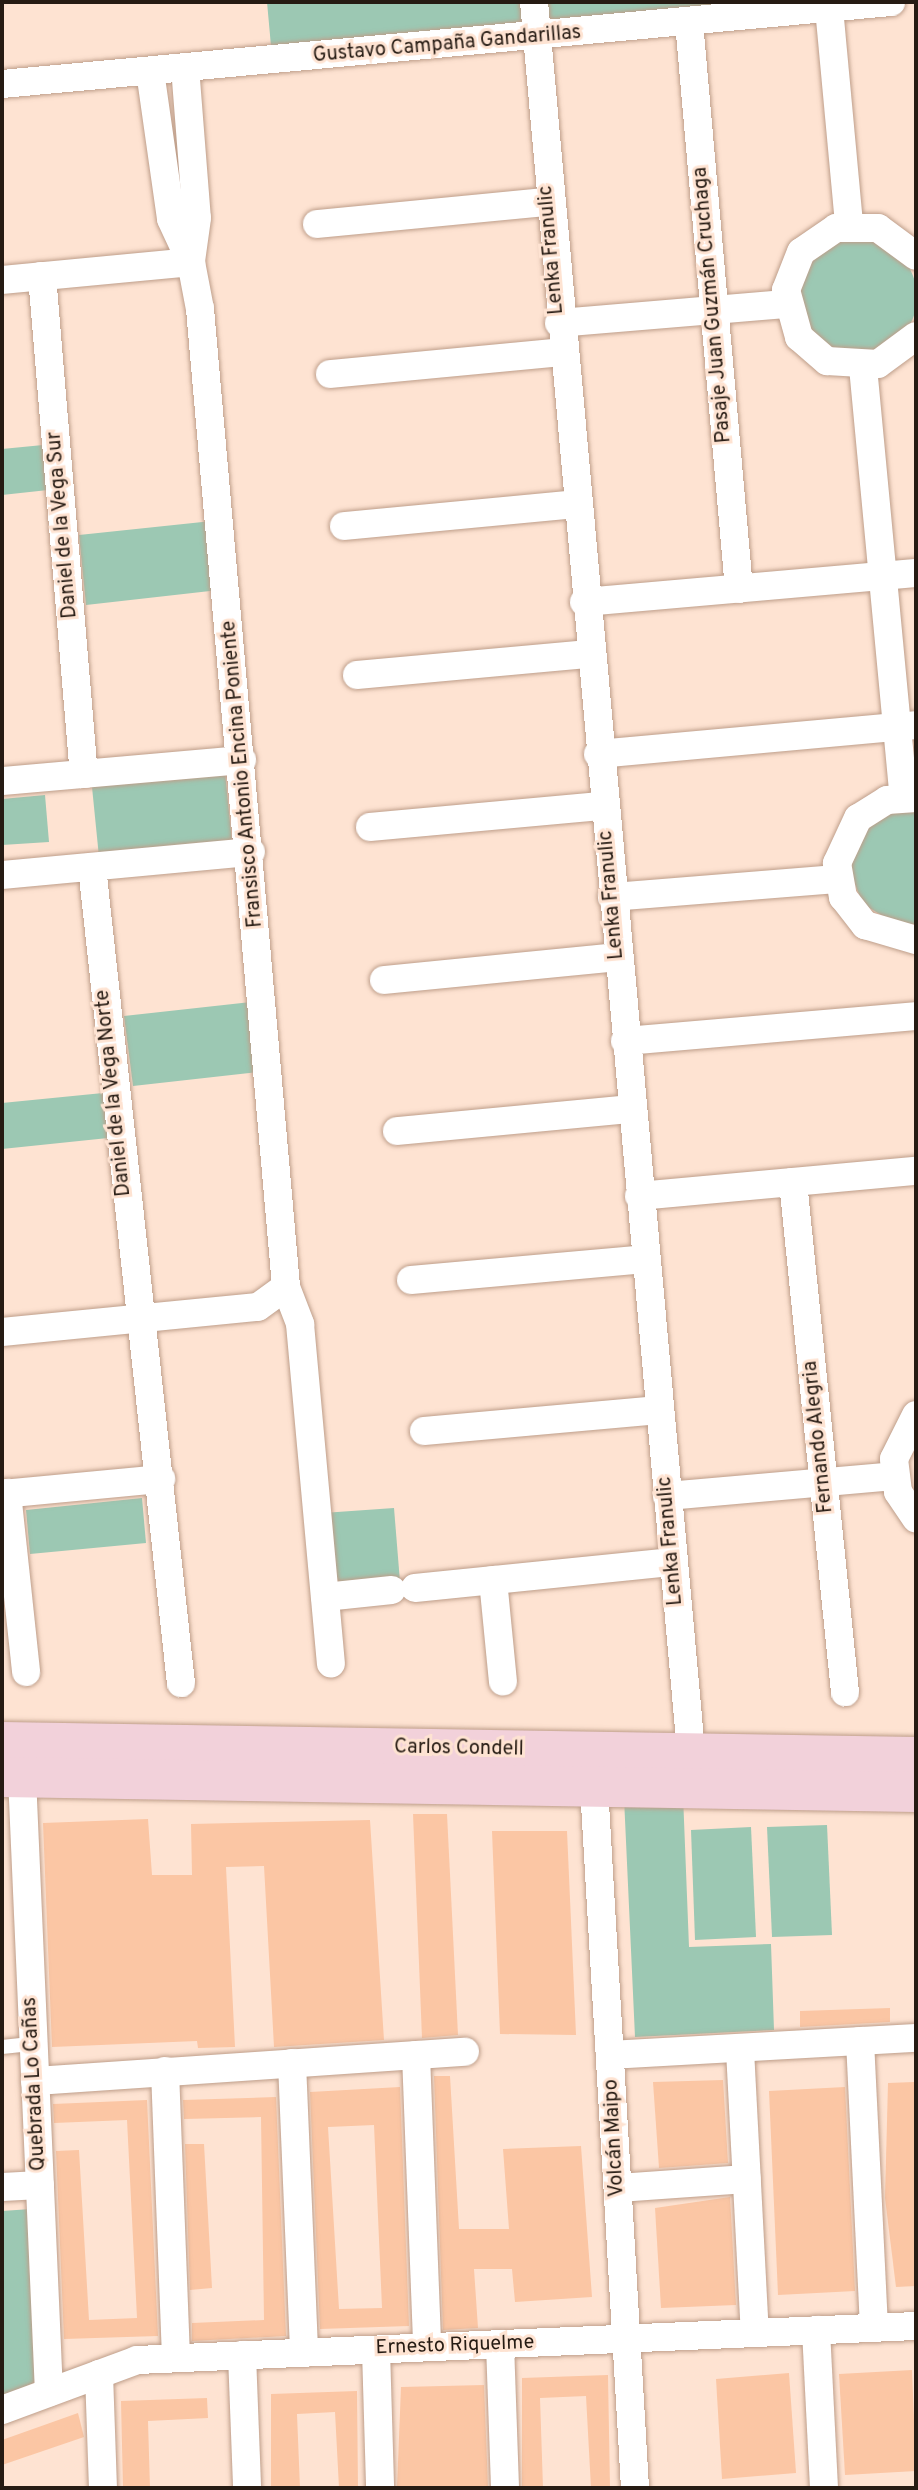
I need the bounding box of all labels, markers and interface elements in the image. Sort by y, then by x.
street label: Gustavo Campaña Gandarillas [312,21,582,69]
street label: Pasaje Juan Guzmán Cruchaga [689,166,737,444]
street label: Lenka Franulic [534,184,570,316]
street label: Daniel de la Vega Sur [43,430,83,620]
street label: Fransisco Antonio Encina Poniente [218,619,268,929]
street label: Lenka Franulic [594,829,630,961]
street label: Daniel de la Vega Norte [91,988,137,1198]
street label: Fernando Alegria [799,1359,839,1515]
street label: Lenka Franulic [653,1475,689,1607]
street label: Carlos Condell [394,1736,524,1762]
street label: Quebrada Lo Cañas [18,1996,52,2172]
street label: Volcán Maipo [600,2079,630,2197]
street label: Ernesto Riquelme [375,2331,535,2361]

